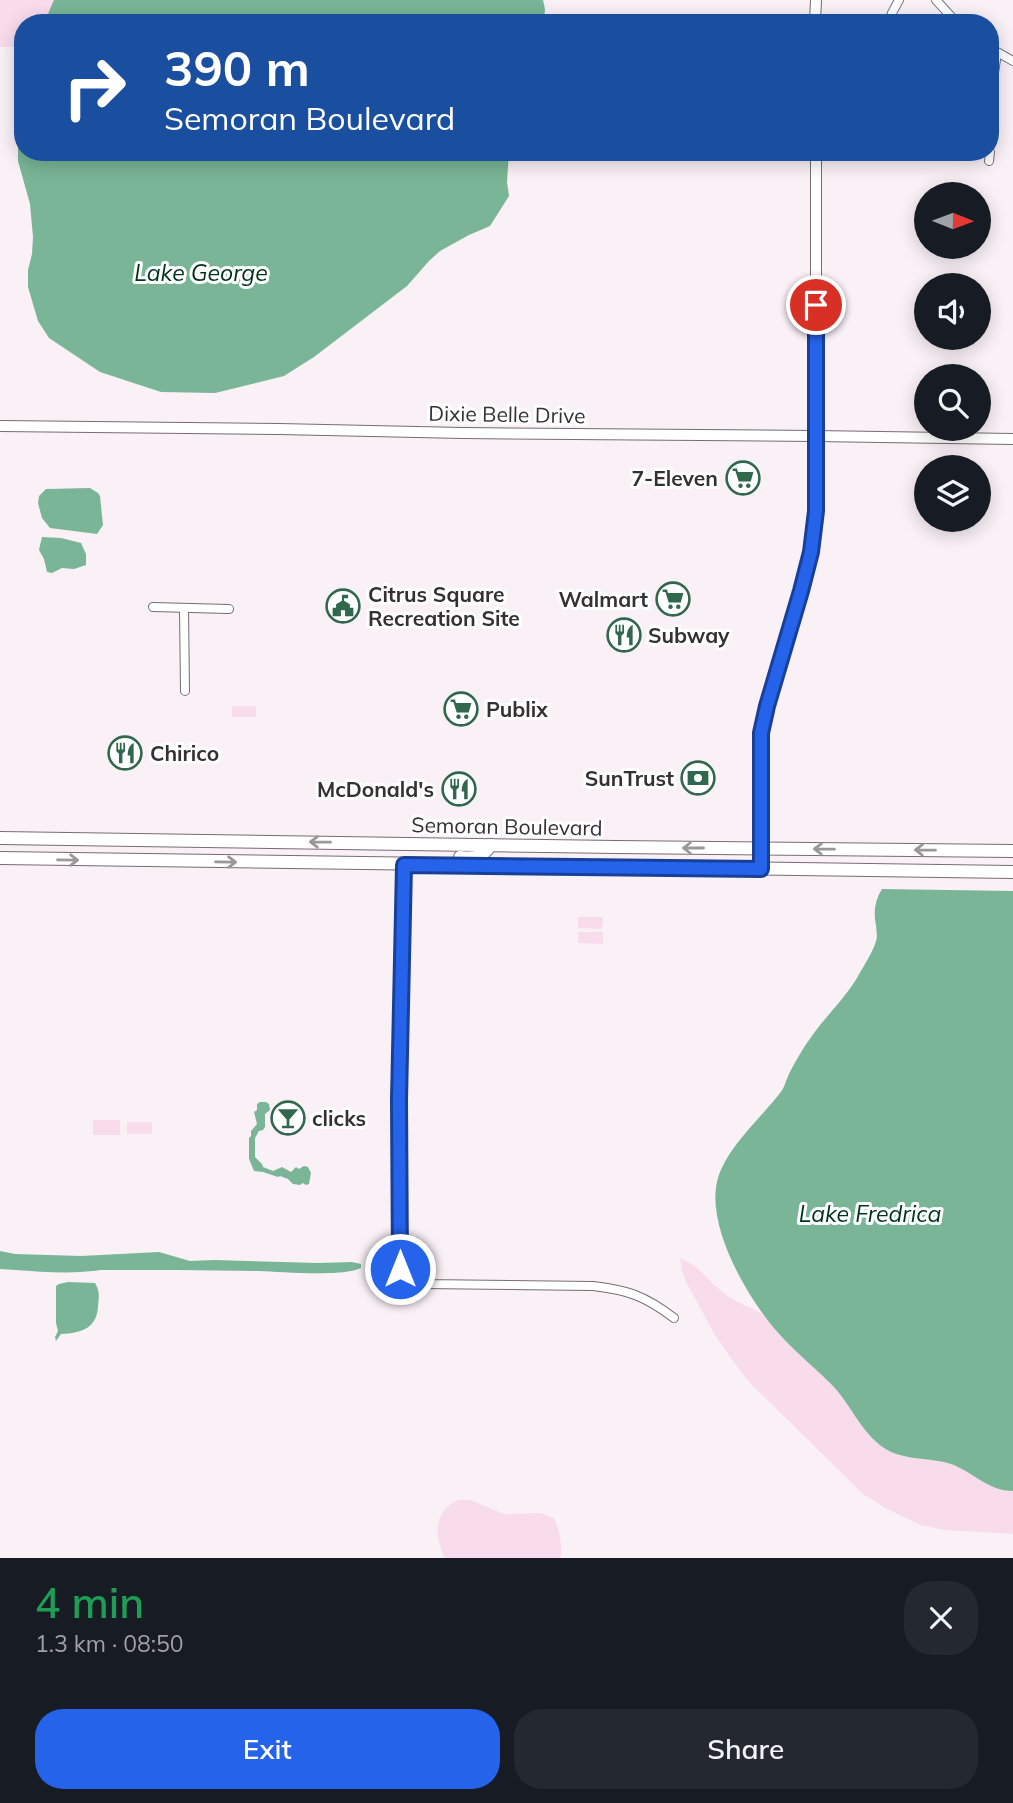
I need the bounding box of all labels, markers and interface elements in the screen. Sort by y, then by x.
text: 390 m [164,37,310,98]
icon: right [49,42,140,133]
text: Semoran Boulevard [164,98,455,138]
north arrow [914,182,990,259]
map controls [914,182,991,532]
water label: Lake George [134,258,268,287]
button: sound [914,273,991,350]
pin [786,275,846,335]
icon: arrive [797,286,835,324]
button: search [914,364,991,441]
street label: Dixie Belle Drive [428,400,586,428]
button: layers [914,455,991,532]
supermarket icon: 7-Eleven [724,459,762,497]
place label: 7-Eleven [632,465,718,491]
supermarket icon: Walmart [654,580,692,618]
place label: Citrus Square Recreation Site [368,581,520,631]
place label: Walmart [559,586,648,612]
public building icon: Citrus Square Recreation Site [324,587,362,625]
restaurant icon: Subway [605,616,643,654]
place label: Subway [648,622,730,648]
supermarket icon: Publix [442,690,480,728]
place label: Publix [486,696,548,722]
restaurant icon: Chirico [106,734,144,772]
place label: Chirico [150,740,219,766]
bank icon: SunTrust [679,759,717,797]
place label: SunTrust [585,765,674,791]
restaurant icon: McDonald's [440,770,478,808]
place label: McDonald's [317,776,434,802]
street label: Semoran Boulevard [411,811,603,841]
one-way arrow [308,836,331,849]
one-way arrow [681,841,704,855]
one-way arrow [812,842,835,856]
one-way arrow [913,843,936,857]
one-way arrow [56,853,79,866]
one-way arrow [214,855,237,869]
bar icon: clicks [269,1099,307,1137]
place label: clicks [312,1105,366,1131]
water label: Lake Fredrica [799,1199,941,1228]
position arrow [363,1232,437,1306]
text: 4 min [35,1576,144,1629]
button: close [904,1581,978,1655]
text: 1.3 km · 08:50 [35,1629,184,1658]
button: Exit [35,1709,500,1789]
button: Share [514,1709,978,1789]

